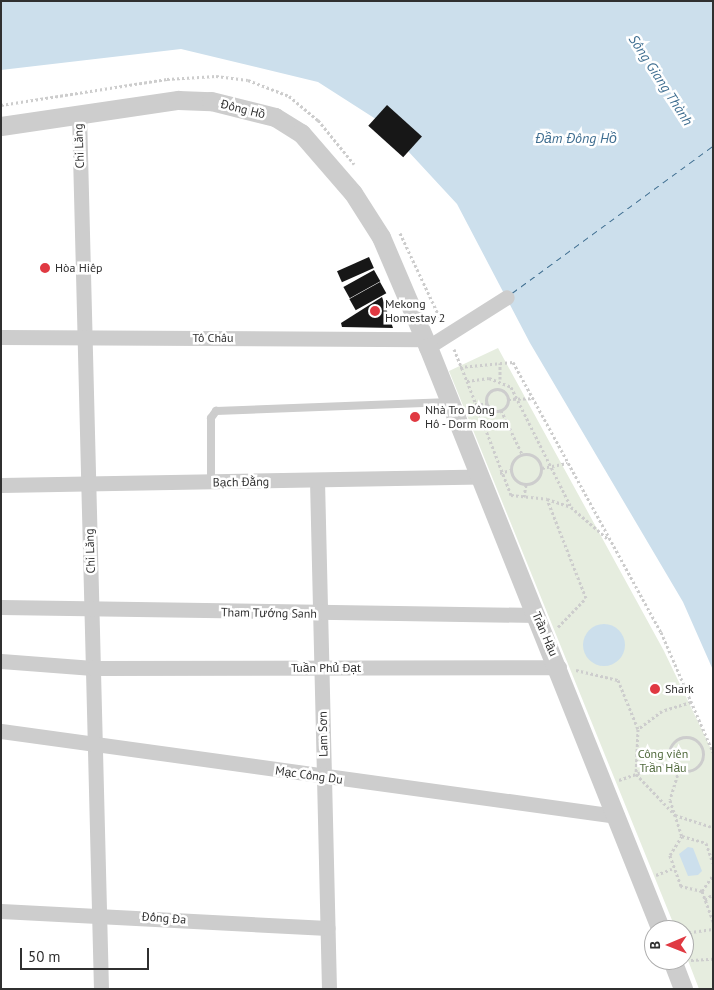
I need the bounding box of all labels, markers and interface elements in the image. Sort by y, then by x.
water label: Sông Giang Thành [625,31,697,129]
street label: Đông Hồ [219,97,267,121]
street label: Chi Lăng [71,123,87,169]
water label: Đầm Đông Hồ [535,130,617,146]
place label: Hòa Hiêp [55,261,103,275]
marker: Hòa Hiêp [39,262,51,274]
place label: Mekong Homestay 2 [385,297,446,325]
marker: Mekong Homestay 2 [369,305,381,317]
street label: Tô Châu [193,331,233,345]
place label: Nhà Tro Dông Hô - Dorm Room [425,403,511,431]
marker: Nhà Tro Dông Hô - Dorm Room [409,411,421,423]
street label: Bạch Đằng [213,474,269,490]
street label: Chi Lăng [82,528,98,574]
street label: Tham Tướng Sanh [221,605,317,621]
street label: Trần Hầu [529,609,561,659]
street label: Tuần Phủ Đạt [291,661,361,675]
place label: Shark [665,682,694,696]
marker: Shark [649,683,661,695]
street label: Lam Sơn [315,711,331,757]
park label: Công viên Trần Hầu [638,747,688,775]
street label: Mạc Công Du [274,763,344,787]
street label: Đống Đa [141,909,187,927]
north arrow [644,920,694,970]
scale bar [22,938,151,970]
text: B [646,941,664,950]
text: 50 m [28,947,61,966]

